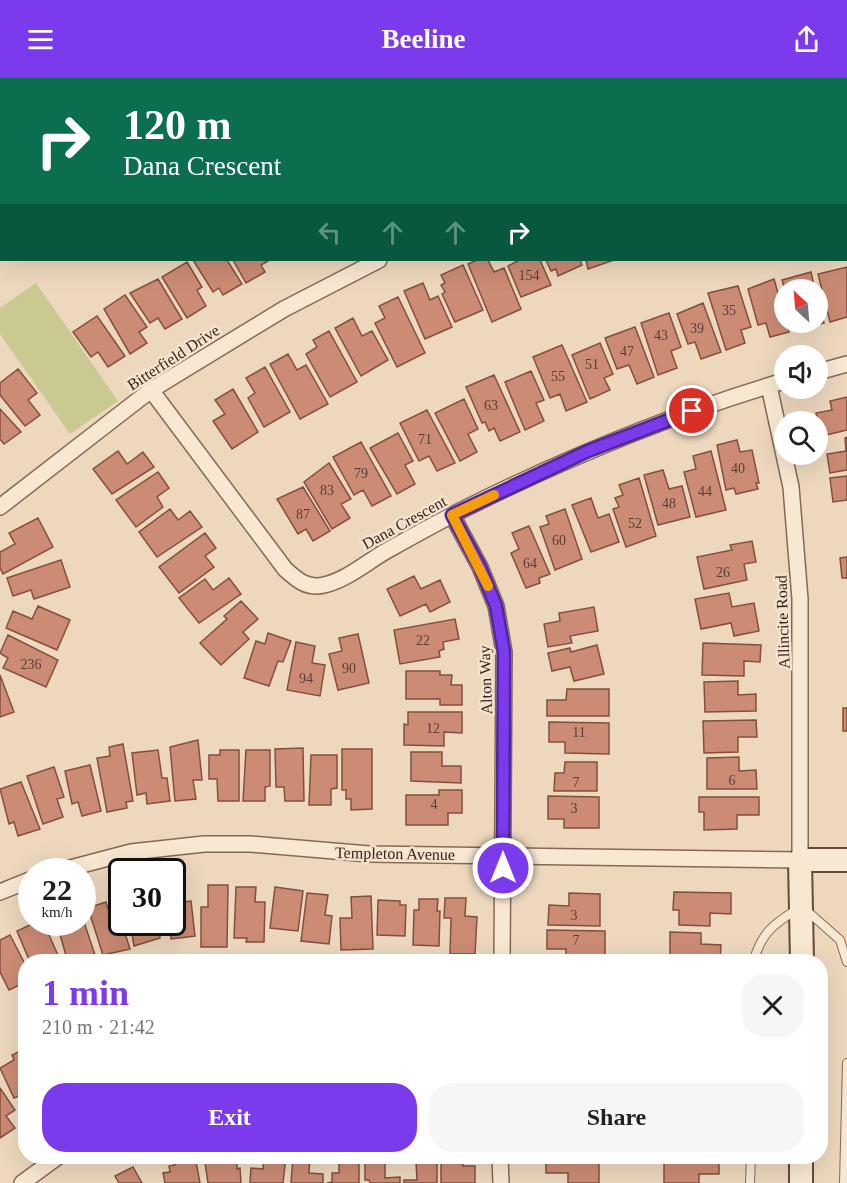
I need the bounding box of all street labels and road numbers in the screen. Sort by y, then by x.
street label: Bitterfield Drive [124,321,222,393]
street label: Dana Crescent [359,492,450,553]
street label: Allincite Road [772,575,793,669]
street label: Alton Way [476,645,496,715]
street label: Templeton Avenue [335,844,455,864]

